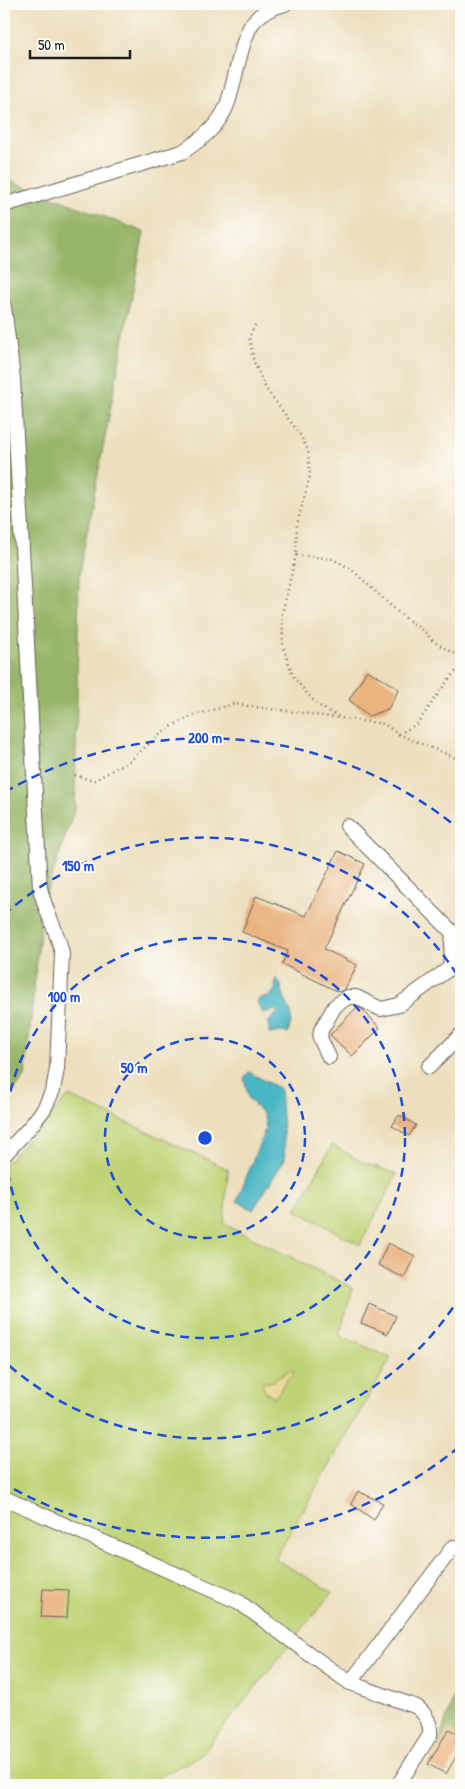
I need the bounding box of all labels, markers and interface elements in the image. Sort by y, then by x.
scale bar [30,28,130,60]
text: 50 m [38,34,65,55]
text: 200 m [188,727,222,748]
text: 150 m [62,855,94,876]
text: 100 m [48,986,80,1007]
text: 50 m [121,1057,147,1078]
centre of rings [196,1129,214,1147]

